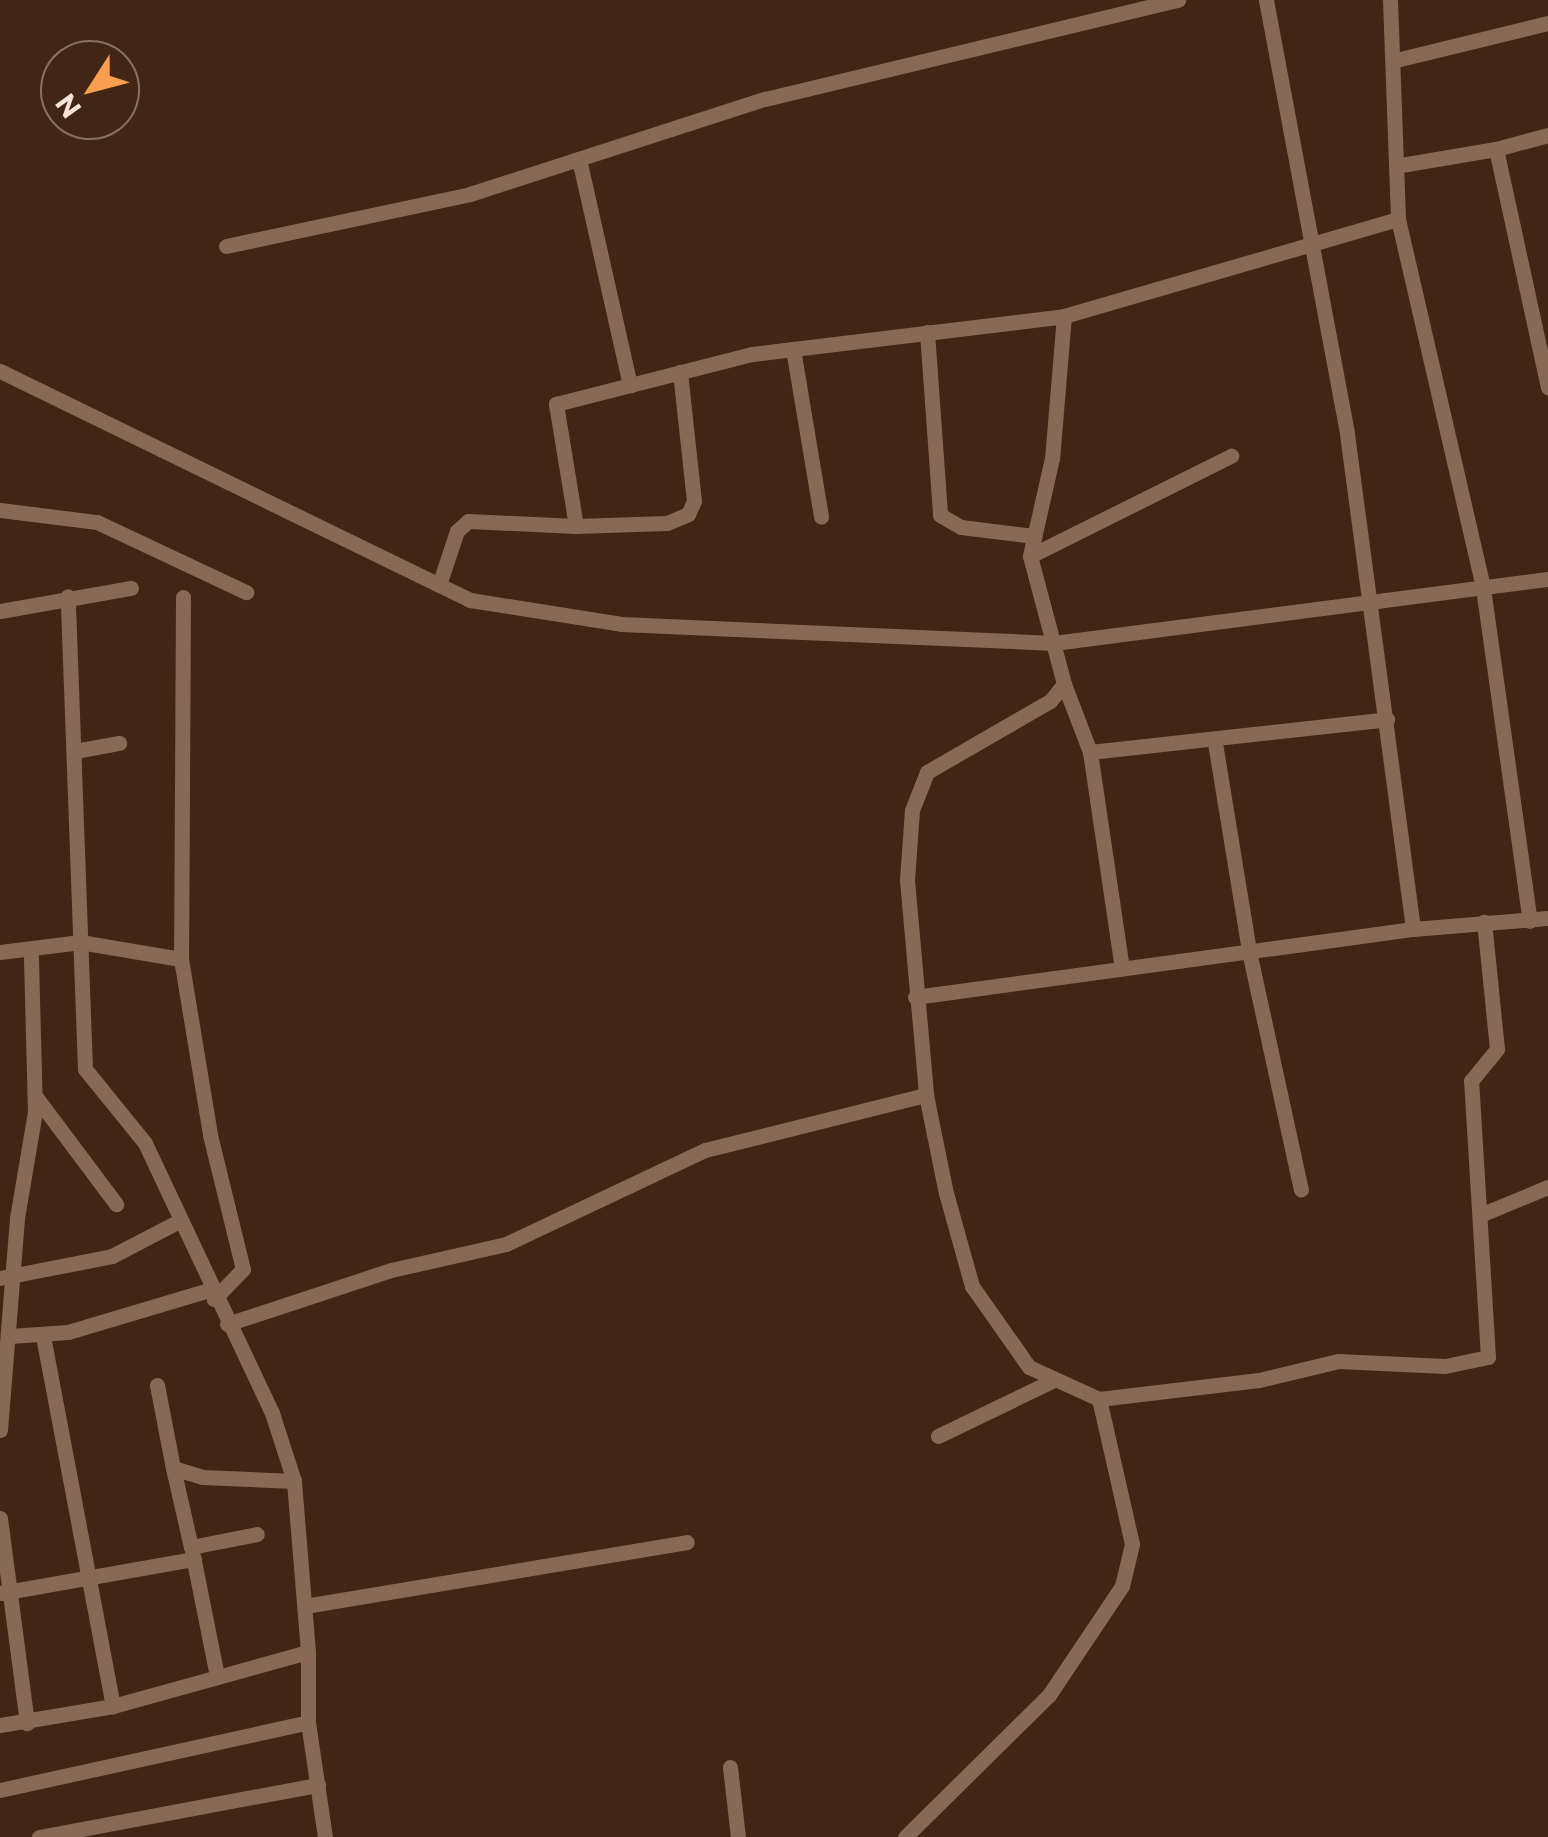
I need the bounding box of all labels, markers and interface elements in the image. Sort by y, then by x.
north arrow [40,40,140,140]
text: N [47,88,87,125]

